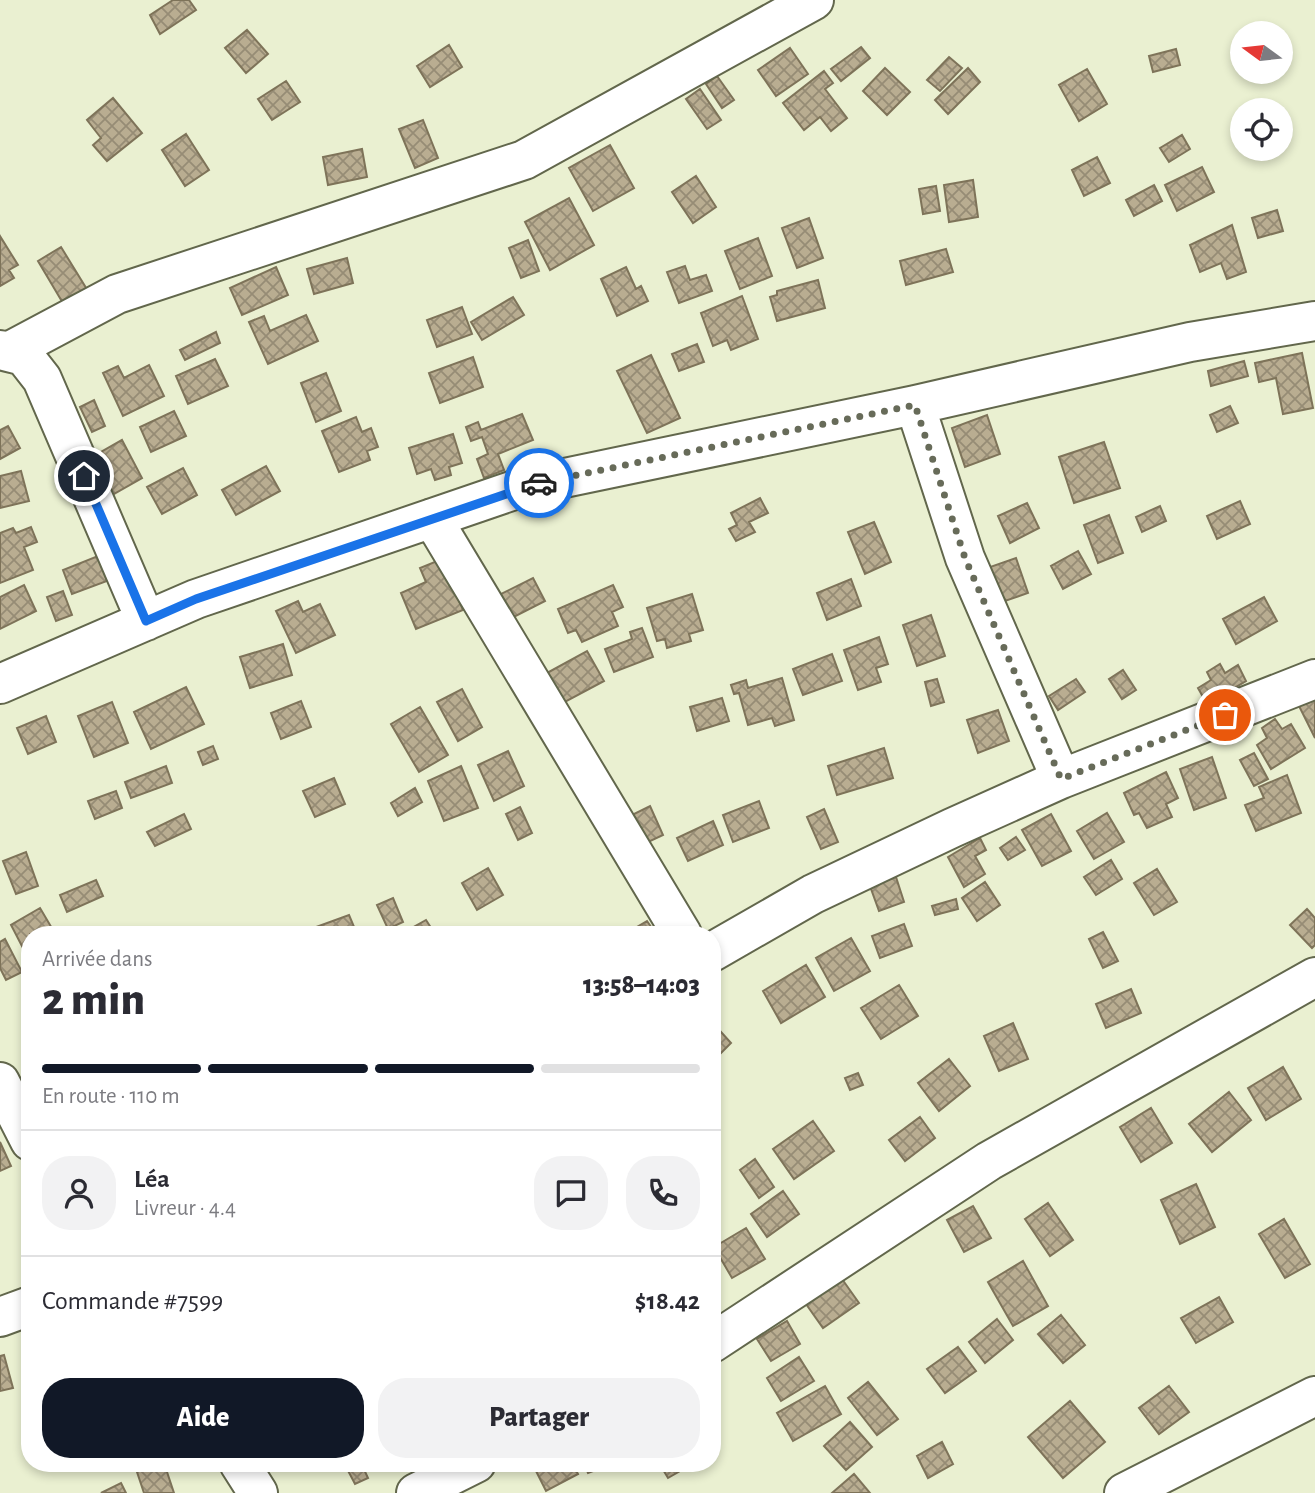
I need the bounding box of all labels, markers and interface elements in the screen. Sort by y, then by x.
north arrow [1230,21,1293,84]
map controls [1230,21,1293,161]
button: locate [1230,98,1293,161]
pin [54,446,114,506]
courier [504,448,574,518]
icon: home [65,457,103,495]
icon: car [520,464,558,502]
pin [1195,685,1255,745]
icon: bag [1206,696,1244,734]
text: Arrivée dans [42,948,153,971]
text: 13:58–14:03 [583,972,700,998]
text: 2 min [42,977,145,1023]
text: En route · 110 m [42,1085,180,1108]
button: person [42,1156,116,1230]
button: chat [534,1156,608,1230]
button: phone [626,1156,700,1230]
text: Léa [134,1166,170,1192]
text: Livreur · 4.4 [134,1197,236,1220]
text: Commande #7599 [42,1288,223,1314]
text: $18.42 [635,1288,700,1314]
button: Aide [42,1378,364,1458]
button: Partager [378,1378,700,1458]

